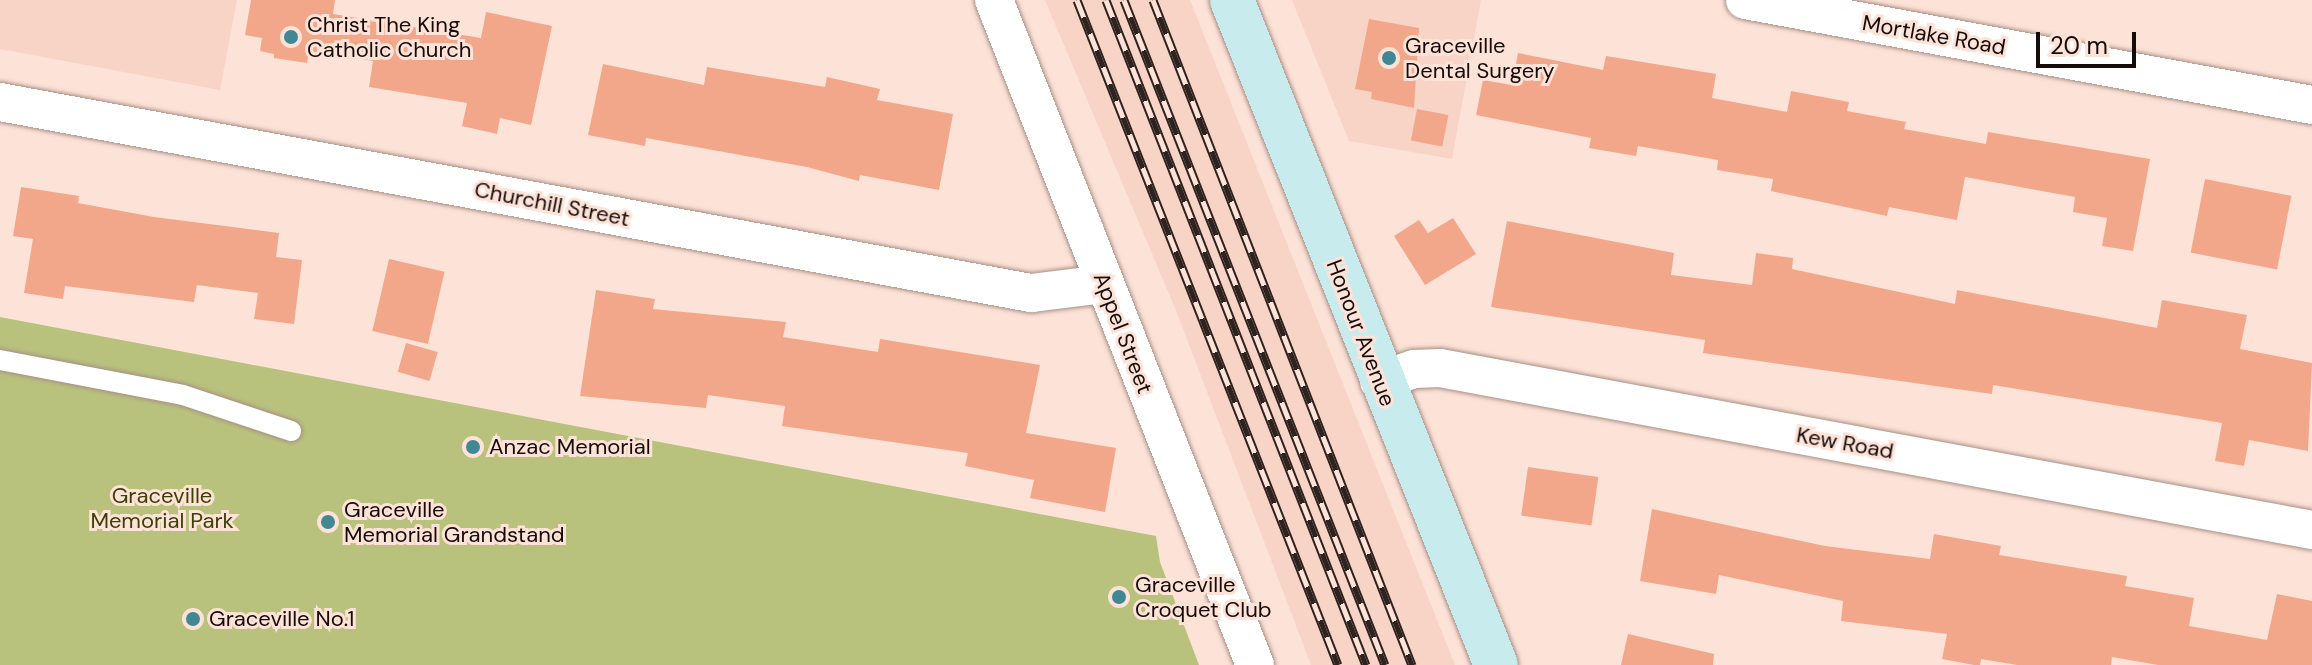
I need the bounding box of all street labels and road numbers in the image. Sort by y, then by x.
street label: Mortlake Road [1860,9,2008,61]
street label: Churchill Street [472,176,632,232]
street label: Honour Avenue [1321,256,1401,410]
street label: Appel Street [1088,269,1158,397]
street label: Kew Road [1794,421,1896,465]

